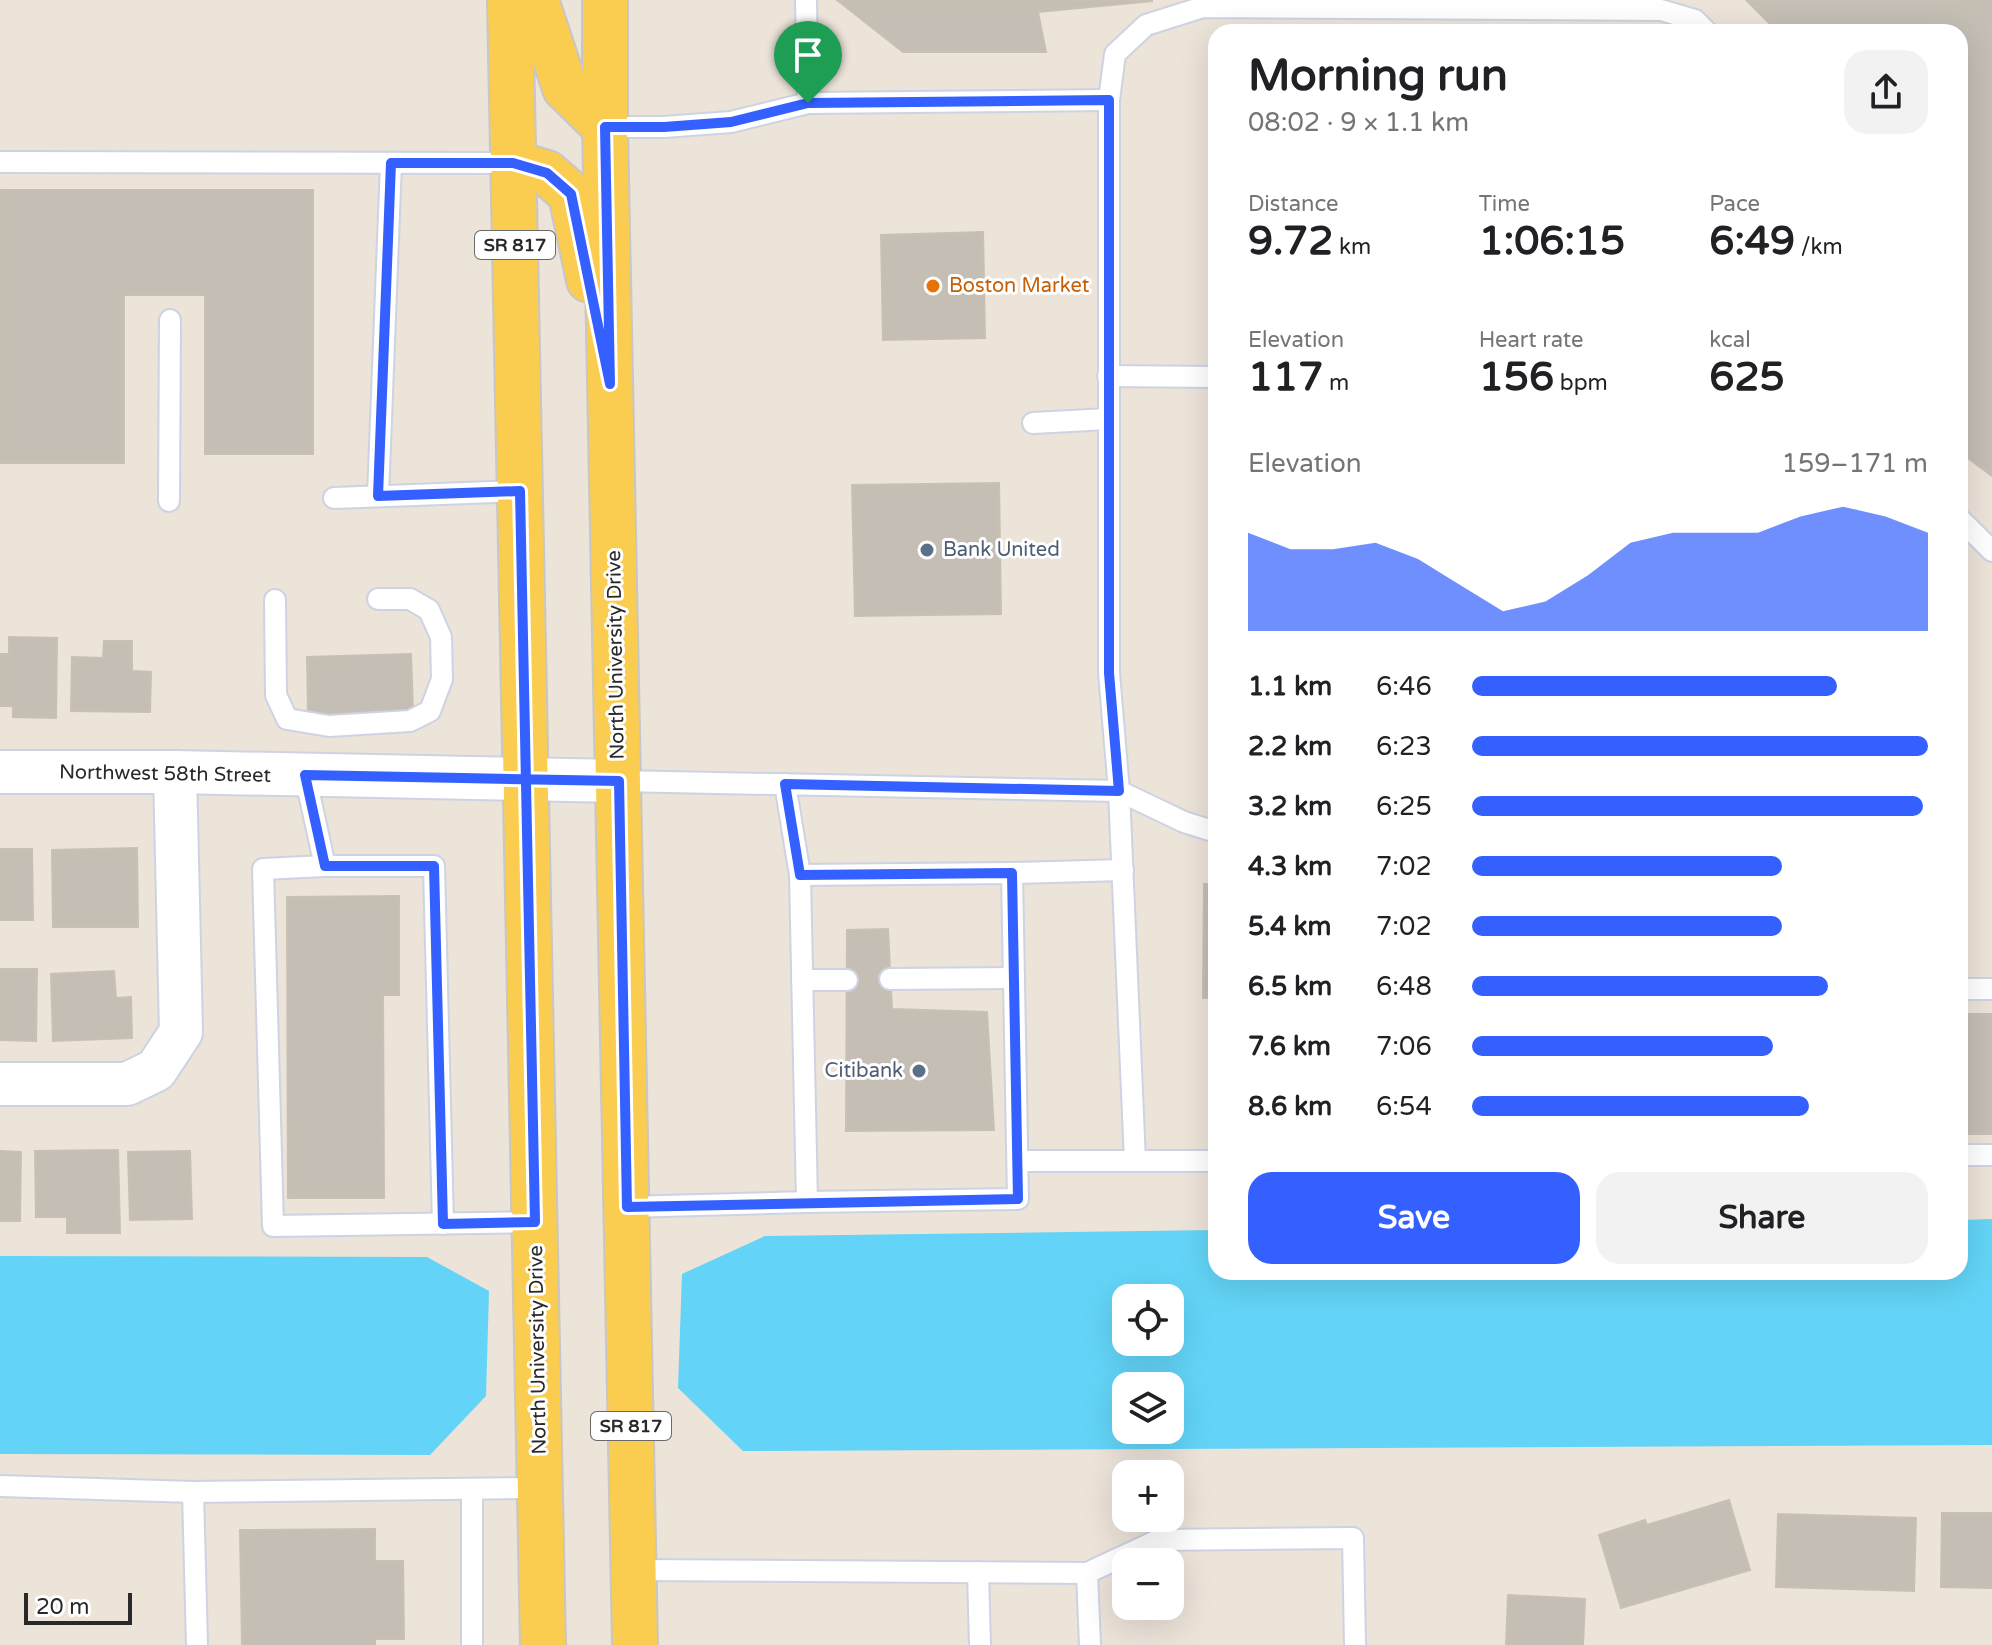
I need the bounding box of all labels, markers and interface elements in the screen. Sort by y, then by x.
pin [774,21,842,103]
icon: arrive [786,33,830,77]
text: Morning run [1248,50,1508,103]
button: share [1844,50,1928,134]
text: 08:02 · 9 × 1.1 km [1248,107,1469,138]
text: Distance [1248,191,1339,217]
text: Time [1479,191,1530,217]
text: Pace [1709,191,1760,217]
text: 9.72 [1248,217,1333,265]
text: 1:06:15 [1479,217,1625,265]
text: 6:49 [1709,217,1795,265]
road number: SR 817 [475,231,555,259]
text: km [1333,234,1371,260]
text: /km [1795,234,1843,260]
place label: Boston Market [949,274,1090,298]
marker: Boston Market [924,277,942,295]
text: Elevation [1248,327,1344,353]
text: Heart rate [1479,327,1584,353]
text: kcal [1709,327,1751,353]
text: 117 [1248,353,1323,401]
text: 156 [1479,353,1554,401]
text: 625 [1709,353,1785,401]
text: m [1323,370,1349,396]
text: bpm [1554,370,1608,396]
text: Elevation [1248,448,1362,479]
text: 159–171 m [1782,448,1928,479]
place label: Bank United [943,538,1060,562]
marker: Bank United [918,541,936,559]
street label: North University Drive [602,550,630,760]
text: 1.1 km [1248,671,1332,702]
text: 6:46 [1376,671,1432,702]
text: 2.2 km [1248,731,1332,762]
text: 6:23 [1376,731,1432,762]
street label: Northwest 58th Street [59,760,272,788]
text: 3.2 km [1248,791,1332,822]
text: 6:25 [1376,791,1432,822]
text: 4.3 km [1248,851,1332,882]
text: 7:02 [1376,851,1432,882]
text: 5.4 km [1248,911,1331,942]
text: 7:02 [1376,911,1432,942]
text: 6.5 km [1248,971,1332,1002]
text: 6:48 [1376,971,1432,1002]
text: 7.6 km [1248,1031,1331,1062]
text: 7:06 [1376,1031,1432,1062]
place label: Citibank [825,1059,903,1083]
marker: Citibank [910,1062,928,1080]
text: 8.6 km [1248,1091,1332,1122]
text: 6:54 [1376,1091,1432,1122]
button: Save [1248,1172,1580,1264]
button: Share [1596,1172,1928,1264]
street label: North University Drive [524,1245,552,1455]
map controls [1112,1284,1184,1620]
button: locate [1112,1284,1184,1356]
button: layers [1112,1372,1184,1444]
road number: SR 817 [591,1412,671,1440]
button: + [1112,1460,1184,1532]
button: − [1112,1548,1184,1620]
scale bar [24,1589,132,1625]
text: 20 m [36,1594,90,1620]

